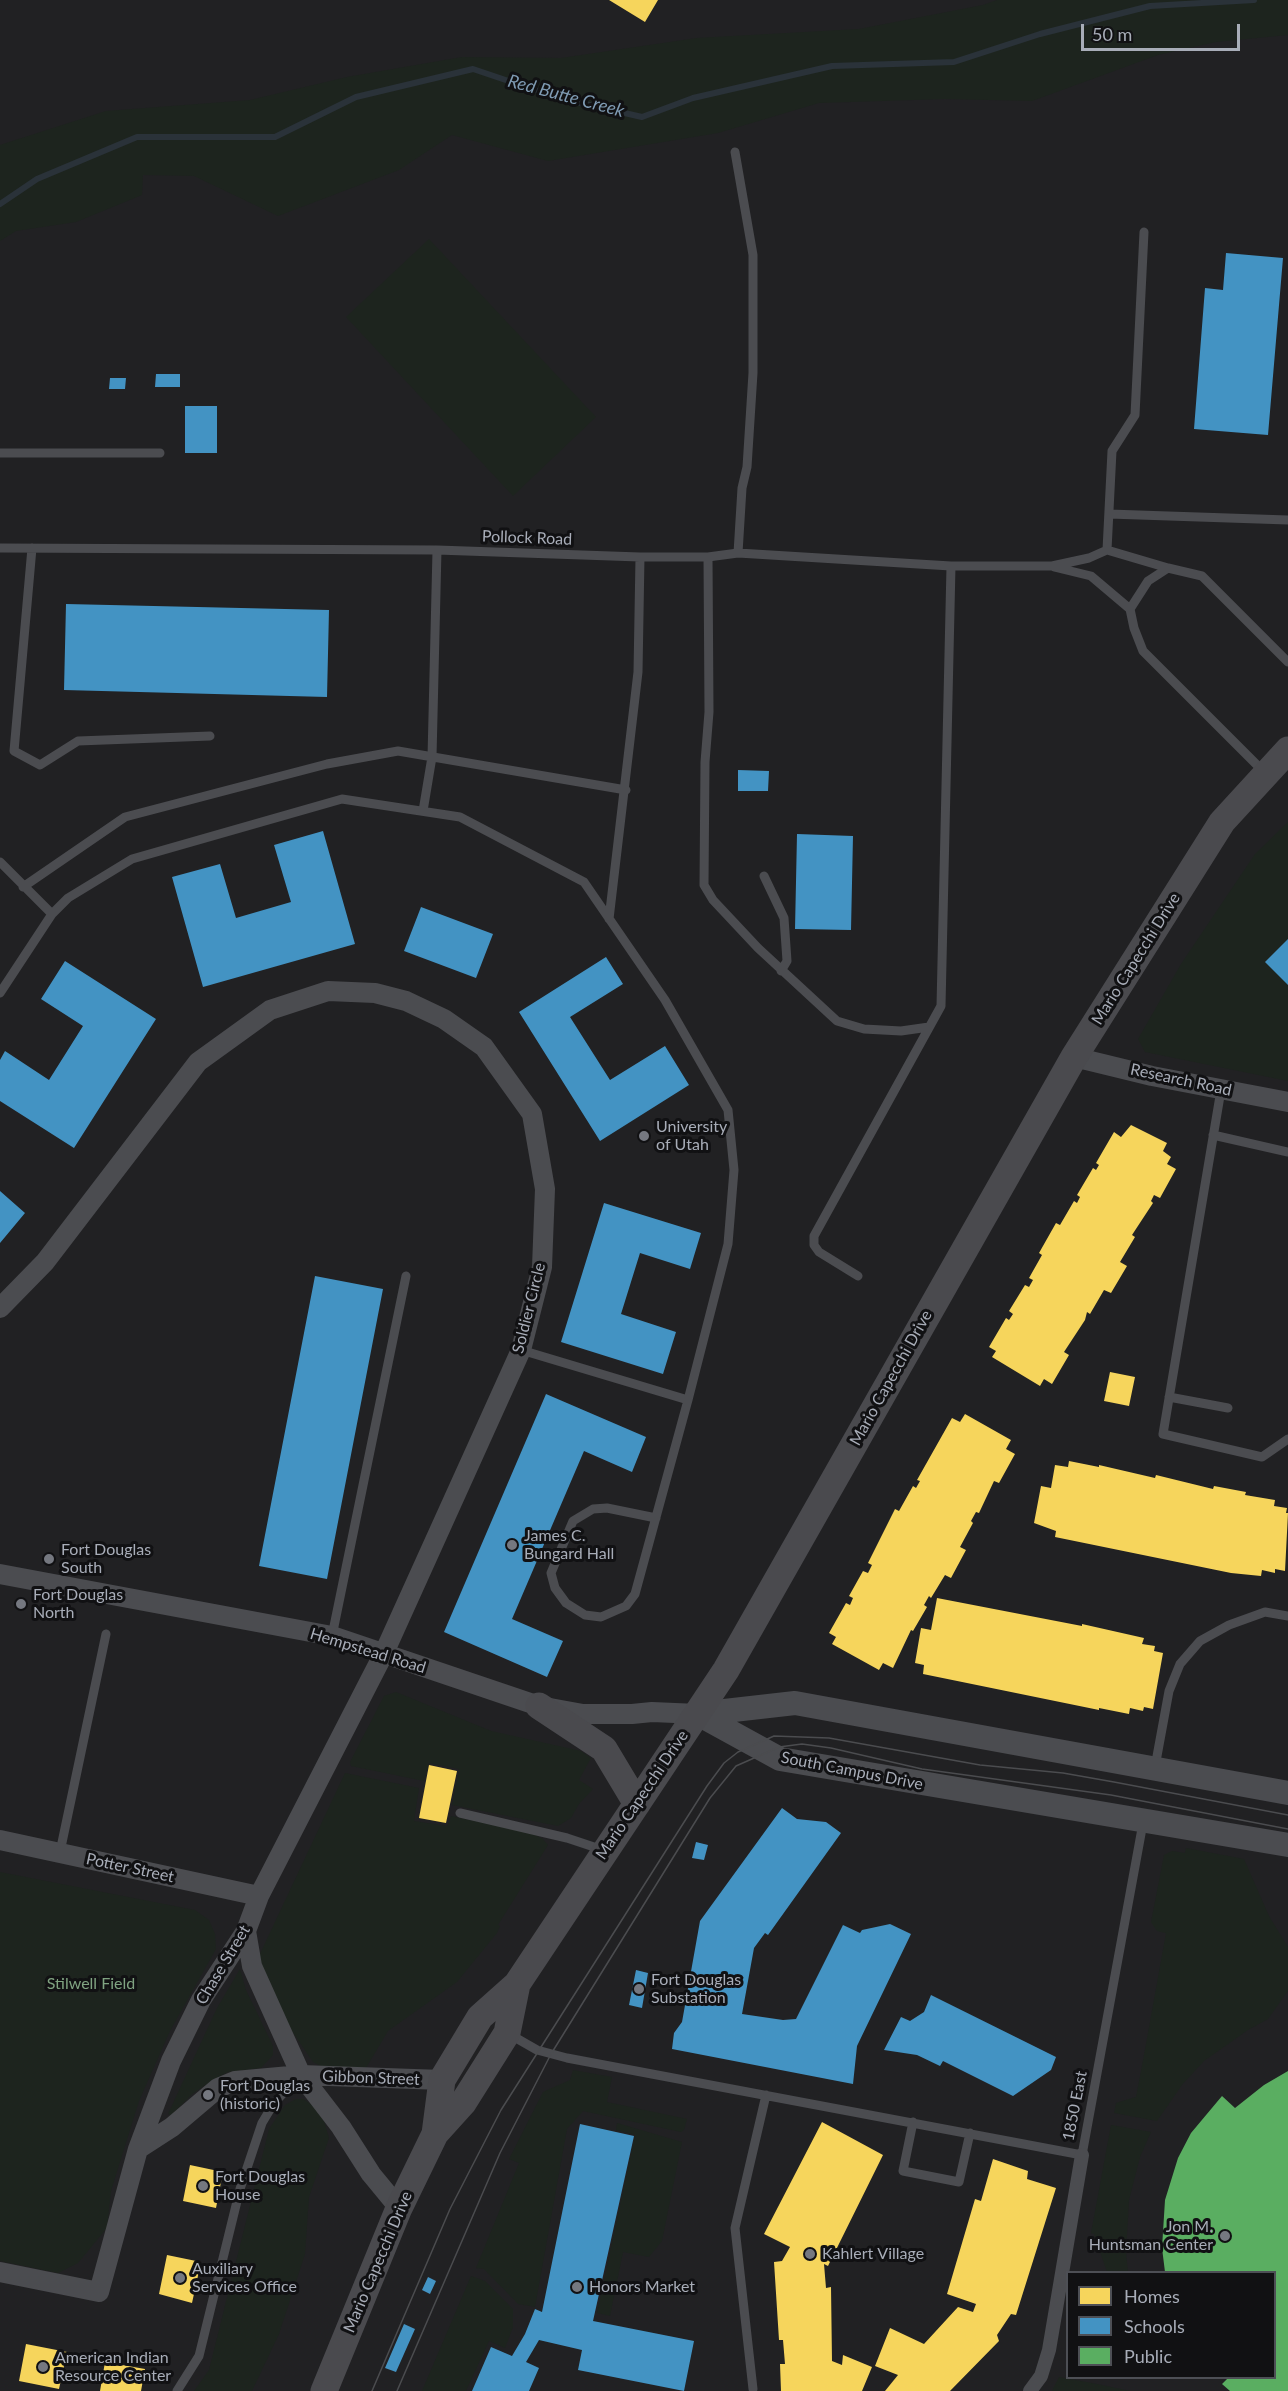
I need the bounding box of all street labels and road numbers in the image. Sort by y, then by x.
street label: Pollock Road [482,527,572,549]
street label: Mario Capecchi Drive [1088,890,1184,1028]
street label: Research Road [1129,1060,1233,1100]
street label: Soldier Circle [508,1261,550,1355]
street label: Mario Capecchi Drive [846,1307,936,1449]
street label: Hempstead Road [308,1624,428,1678]
street label: Mario Capecchi Drive [592,1727,692,1863]
street label: South Campus Drive [779,1748,925,1794]
street label: Potter Street [84,1849,176,1887]
street label: Chase Street [192,1922,254,2008]
street label: Gibbon Street [322,2067,420,2089]
street label: 1850 East [1059,2069,1091,2143]
street label: Mario Capecchi Drive [340,2188,416,2336]

